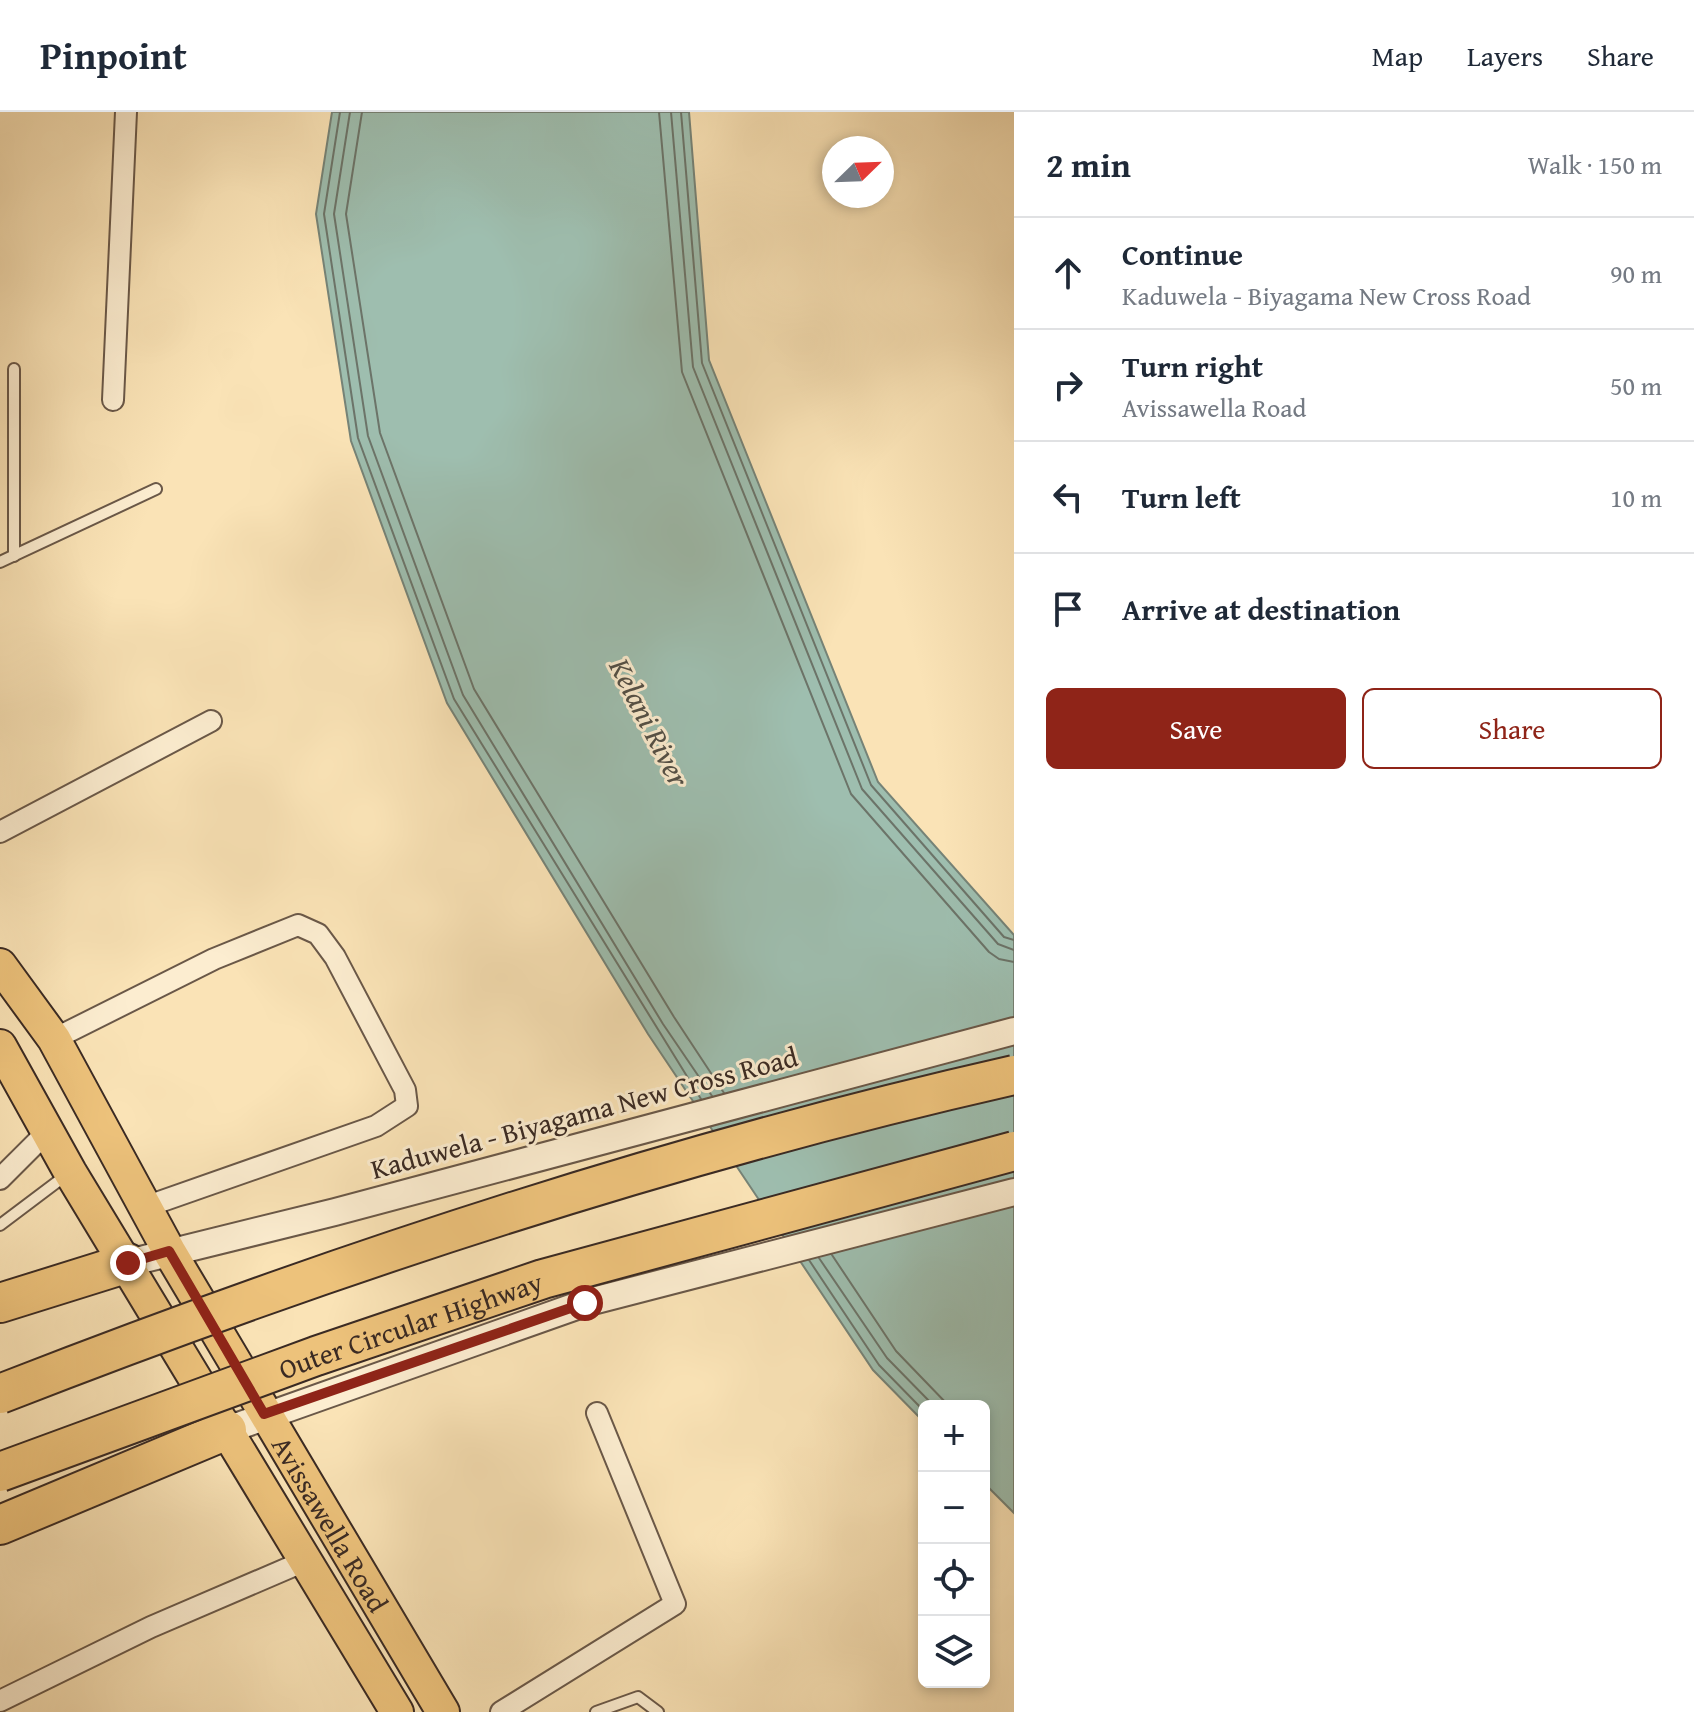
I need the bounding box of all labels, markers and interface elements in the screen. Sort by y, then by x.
text: Pinpoint [40,27,187,83]
text: Map [1372,35,1423,76]
text: Layers [1467,35,1543,76]
text: Share [1587,35,1654,76]
north arrow [822,136,894,208]
text: 2 min [1046,140,1131,189]
text: Walk · 150 m [1528,145,1662,184]
text: Continue [1122,232,1243,276]
icon: ahead [1046,251,1090,295]
text: 90 m [1610,254,1662,293]
text: Kaduwela - Biyagama New Cross Road [1122,276,1531,315]
text: Turn right [1122,344,1263,388]
icon: right [1046,363,1090,407]
text: 50 m [1610,366,1662,405]
text: Avissawella Road [1122,388,1306,427]
icon: left [1046,475,1090,519]
text: Turn left [1122,475,1241,519]
text: 10 m [1610,478,1662,517]
icon: arrive [1046,587,1090,631]
text: Arrive at destination [1122,587,1400,631]
water label: Kelani River [598,649,702,795]
button: Save [1046,688,1346,769]
button: Share [1362,688,1662,769]
street label: Kaduwela - Biyagama New Cross Road [366,1035,802,1189]
route end [110,1245,146,1281]
street label: Outer Circular Highway [273,1260,548,1389]
route start [567,1285,603,1321]
map controls [918,1400,990,1688]
button: + [918,1400,990,1472]
street label: Avissawella Road [263,1428,399,1620]
button: − [918,1472,990,1544]
button: locate [918,1544,990,1616]
button: layers [918,1616,990,1688]

